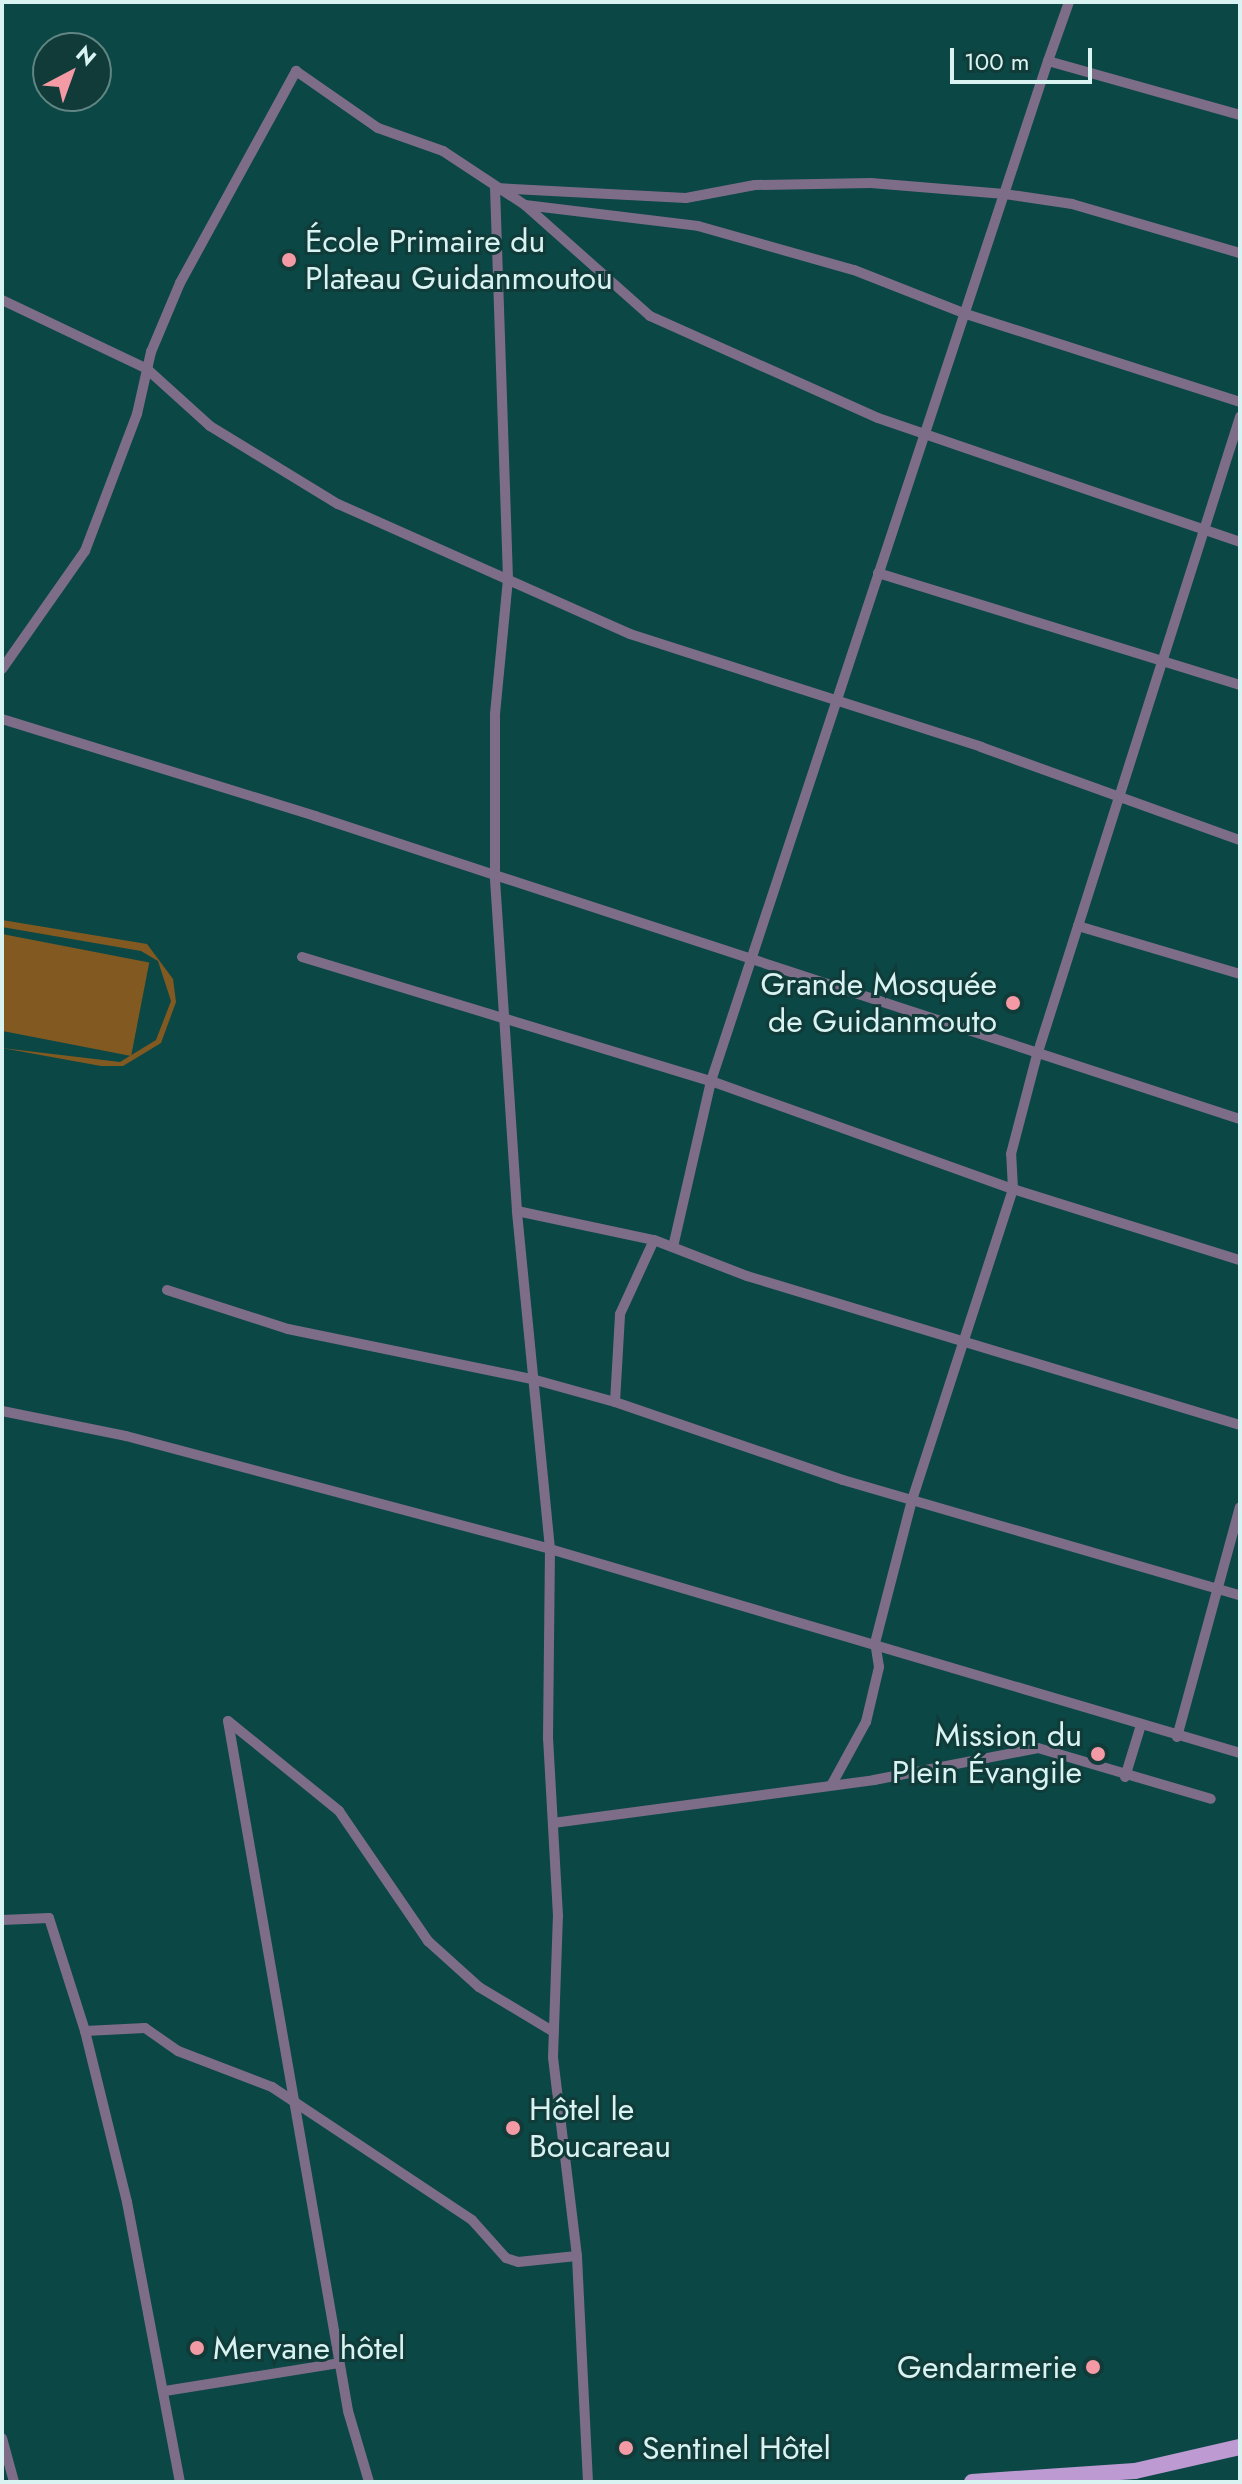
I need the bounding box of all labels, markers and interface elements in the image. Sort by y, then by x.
north arrow [32,32,112,112]
scale bar [954,32,1096,82]
text: N [69,38,104,73]
text: 100 m [964,44,1030,79]
place label: École Primaire du Plateau Guidanmoutou [305,223,613,298]
marker: École Primaire du Plateau Guidanmoutou [280,251,298,269]
place label: Grande Mosquée de Guidanmouto [760,966,997,1041]
marker: Grande Mosquée de Guidanmouto [1004,994,1022,1012]
place label: Mission du Plein Évangile [892,1717,1082,1792]
marker: Mission du Plein Évangile [1089,1745,1107,1763]
place label: Hôtel le Boucareau [529,2091,671,2166]
marker: Hôtel le Boucareau [504,2119,522,2137]
place label: Mervane hôtel [213,2329,405,2367]
marker: Mervane hôtel [188,2339,206,2357]
place label: Gendarmerie [897,2348,1077,2386]
marker: Gendarmerie [1084,2358,1102,2376]
place label: Sentinel Hôtel [642,2429,831,2467]
marker: Sentinel Hôtel [617,2439,635,2457]

